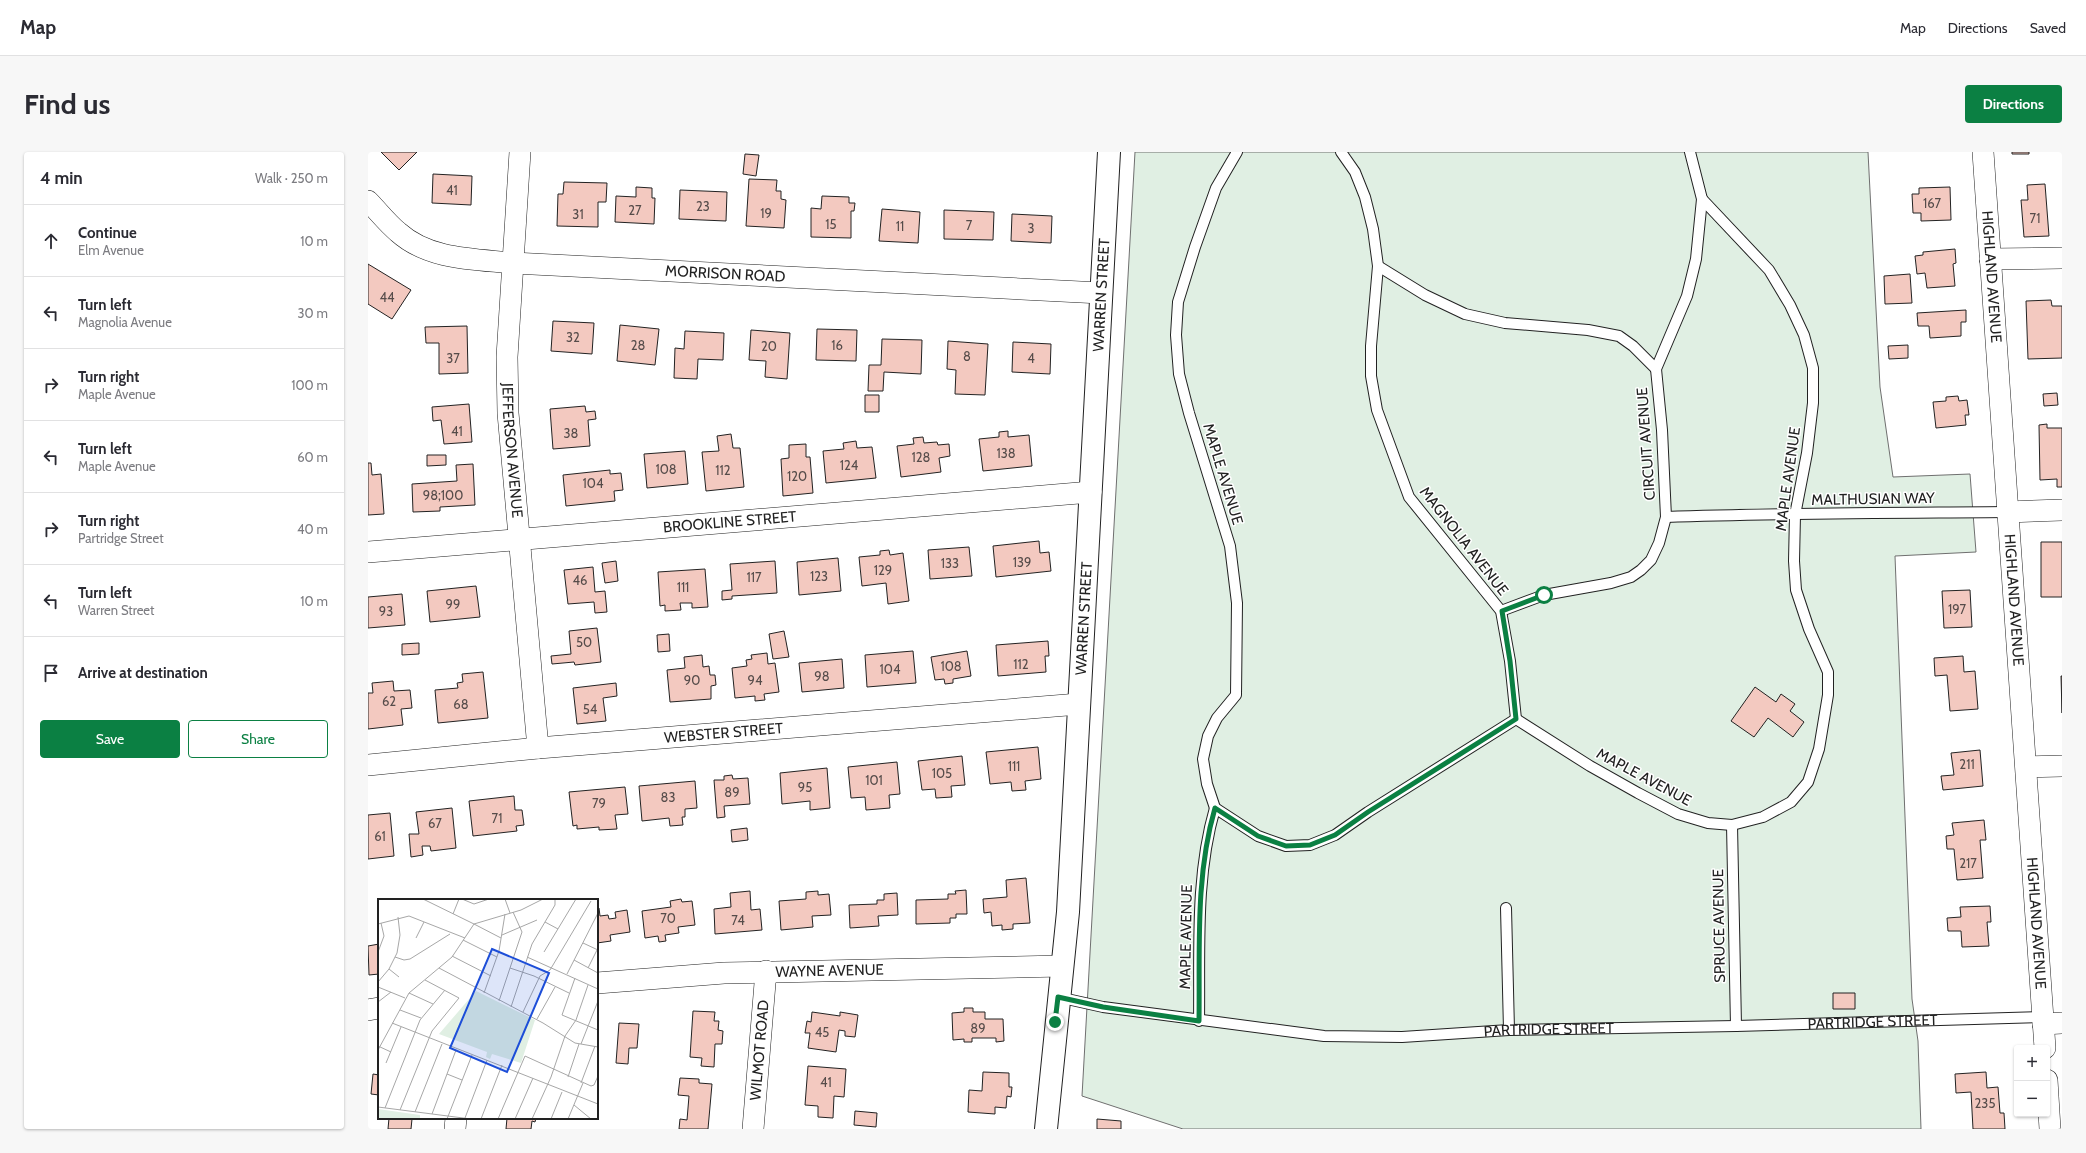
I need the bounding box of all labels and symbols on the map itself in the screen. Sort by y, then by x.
house number: 41 [446,182,458,198]
house number: 167 [1923,195,1941,211]
house number: 23 [696,198,710,214]
house number: 27 [628,202,642,218]
house number: 19 [760,205,772,221]
house number: 31 [572,206,584,222]
street label: HIGHLAND AVENUE [1978,210,2005,343]
house number: 71 [2030,210,2040,226]
house number: 15 [825,216,837,232]
house number: 7 [966,217,973,233]
house number: 11 [896,218,904,234]
house number: 3 [1027,220,1035,236]
street label: WARREN STREET [1089,238,1113,352]
street label: MORRISON ROAD [665,262,786,286]
house number: 44 [379,289,395,305]
house number: 32 [566,329,580,345]
house number: 28 [631,337,645,353]
house number: 16 [831,337,843,353]
house number: 20 [761,338,777,354]
house number: 8 [963,348,971,364]
house number: 37 [446,350,460,366]
house number: 4 [1027,350,1035,366]
street label: JEFFERSON AVENUE [498,382,526,519]
street label: CIRCUIT AVENUE [1633,387,1659,501]
street label: MAPLE AVENUE [1199,421,1247,527]
house number: 41 [451,423,463,439]
house number: 38 [564,425,579,441]
street label: MAPLE AVENUE [1772,426,1804,532]
house number: 138 [996,445,1016,461]
house number: 128 [912,449,931,465]
house number: 124 [840,457,859,473]
house number: 108 [655,461,677,477]
house number: 112 [715,462,731,478]
house number: 120 [787,468,807,484]
house number: 104 [583,475,604,491]
street label: MAGNOLIA AVENUE [1416,483,1512,599]
house number: 98;100 [423,487,463,503]
street label: MALTHUSIAN WAY [1811,489,1935,509]
street label: BROOKLINE STREET [662,507,797,536]
street label: HIGHLAND AVENUE [2000,533,2028,667]
house number: 139 [1013,554,1031,570]
house number: 133 [941,555,959,571]
street label: WARREN STREET [1072,561,1096,676]
house number: 129 [874,562,892,578]
house number: 123 [810,568,828,584]
house number: 117 [746,569,762,585]
house number: 46 [573,572,587,588]
house number: 111 [677,579,689,595]
route start [1535,586,1553,604]
house number: 99 [446,596,460,612]
house number: 197 [1948,601,1967,617]
house number: 93 [379,603,393,619]
house number: 50 [576,634,592,650]
house number: 112 [1013,656,1029,672]
house number: 108 [940,658,962,674]
house number: 104 [880,661,901,677]
house number: 98 [814,668,830,684]
house number: 90 [684,672,700,688]
house number: 94 [748,672,763,688]
house number: 62 [382,693,396,709]
house number: 68 [453,696,469,712]
house number: 54 [583,701,598,717]
street label: WEBSTER STREET [663,719,784,747]
street label: MAPLE AVENUE [1593,744,1695,810]
house number: 211 [1959,756,1975,772]
house number: 111 [1008,758,1020,774]
house number: 105 [932,765,952,781]
house number: 101 [865,772,883,788]
house number: 95 [798,779,812,795]
house number: 89 [724,784,740,800]
house number: 83 [661,789,675,805]
house number: 79 [592,795,606,811]
house number: 71 [492,810,502,826]
house number: 67 [428,815,442,831]
house number: 61 [374,828,386,844]
house number: 217 [1959,855,1977,871]
street label: HIGHLAND AVENUE [2023,856,2050,990]
street label: SPRUCE AVENUE [1709,869,1729,983]
street label: MAPLE AVENUE [1176,884,1196,990]
inset map [378,899,598,1119]
house number: 70 [660,910,676,926]
house number: 74 [731,912,745,928]
street label: WAYNE AVENUE [775,961,884,981]
street label: WILMOT ROAD [746,999,773,1101]
street label: PARTRIDGE STREET [1807,1011,1938,1033]
route end [1046,1013,1064,1031]
street label: PARTRIDGE STREET [1483,1019,1614,1041]
house number: 89 [970,1020,986,1036]
house number: 45 [815,1024,829,1040]
house number: 41 [820,1074,832,1090]
house number: 235 [1975,1095,1995,1111]

